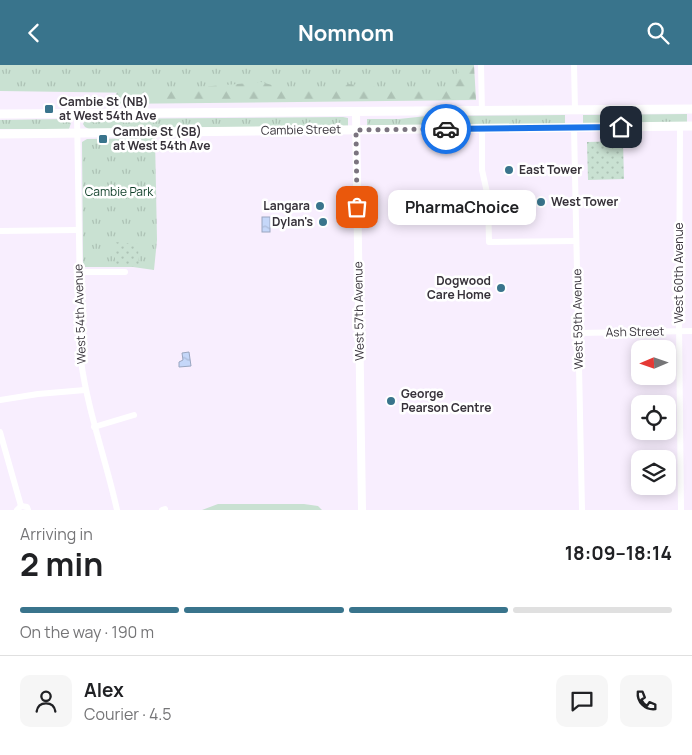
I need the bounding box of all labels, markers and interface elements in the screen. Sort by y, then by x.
text: Nomnom [298,18,394,48]
icon: back [20,19,48,47]
icon: search [644,19,672,47]
place label: Cambie St (NB) at West 54th Ave [59,93,156,124]
marker: Cambie St (NB) at West 54th Ave [43,103,55,115]
courier [421,104,471,154]
pin [600,106,642,148]
icon: home [607,113,635,141]
icon: car [432,115,460,143]
street label: Cambie Street [261,120,341,139]
place label: Cambie St (SB) at West 54th Ave [113,123,210,154]
marker: Cambie St (SB) at West 54th Ave [97,133,109,145]
place label: East Tower [519,161,582,178]
marker: East Tower [503,164,515,176]
park label: Cambie Park [85,183,154,200]
pin [336,186,378,228]
callout: PharmaChoice [387,189,534,225]
icon: bag [343,193,371,221]
place label: West Tower [551,193,618,210]
text: PharmaChoice [405,196,519,218]
marker: West Tower [535,196,547,208]
place label: Langara [263,197,310,214]
marker: Langara [314,200,326,212]
place label: Dylan's [272,213,313,230]
marker: Dylan's [317,216,329,228]
street label: West 60th Avenue [670,222,687,324]
street label: West 57th Avenue [349,261,368,361]
street label: West 54th Avenue [69,264,90,365]
street label: West 59th Avenue [568,268,587,370]
place label: Dogwood Care Home [427,272,491,303]
marker: Dogwood Care Home [495,282,507,294]
street label: Ash Street [606,322,665,341]
north arrow [631,340,676,385]
map controls [631,340,676,495]
place label: George Pearson Centre [401,385,491,416]
marker: George Pearson Centre [385,395,397,407]
button: locate [631,395,676,440]
button: layers [631,450,676,495]
text: Arriving in [20,523,93,545]
text: 18:09–18:14 [565,540,672,566]
text: 2 min [20,542,103,586]
text: On the way · 190 m [20,621,154,643]
button: person [20,675,72,727]
button: chat [556,675,608,727]
button: phone [620,675,672,727]
text: Alex [84,677,124,703]
text: Courier · 4.5 [84,703,171,725]

